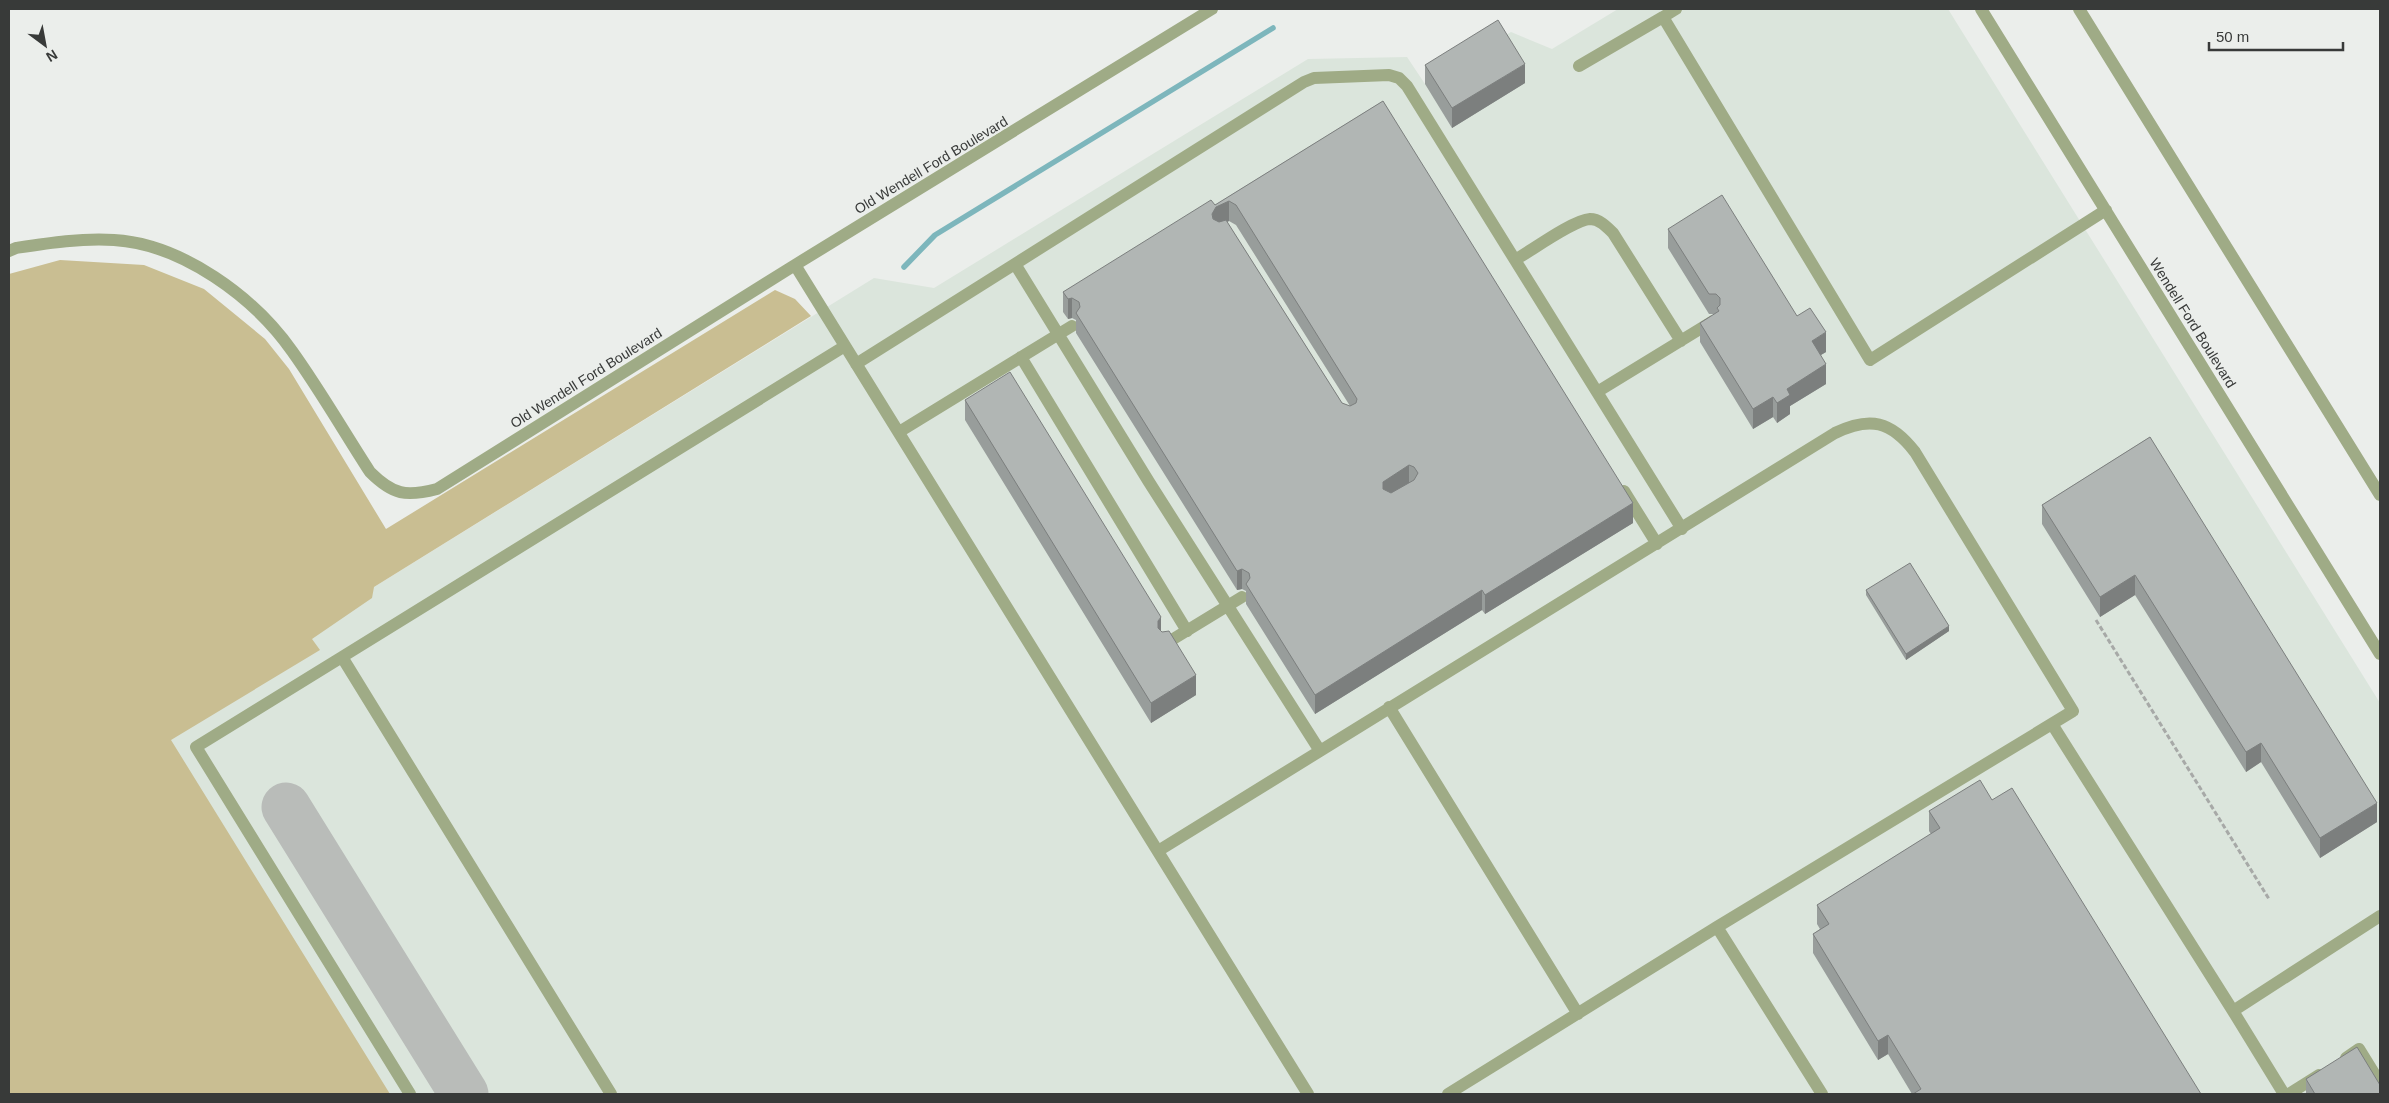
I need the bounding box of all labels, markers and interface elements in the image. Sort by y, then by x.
north arrow [20,20,70,70]
scale bar [2209,20,2343,52]
text: 50 m [2216,28,2249,45]
text: N [43,47,60,65]
street label: Old Wendell Ford Boulevard [852,113,1010,217]
street label: Wendell Ford Boulevard [2146,255,2240,391]
street label: Old Wendell Ford Boulevard [507,325,665,431]

